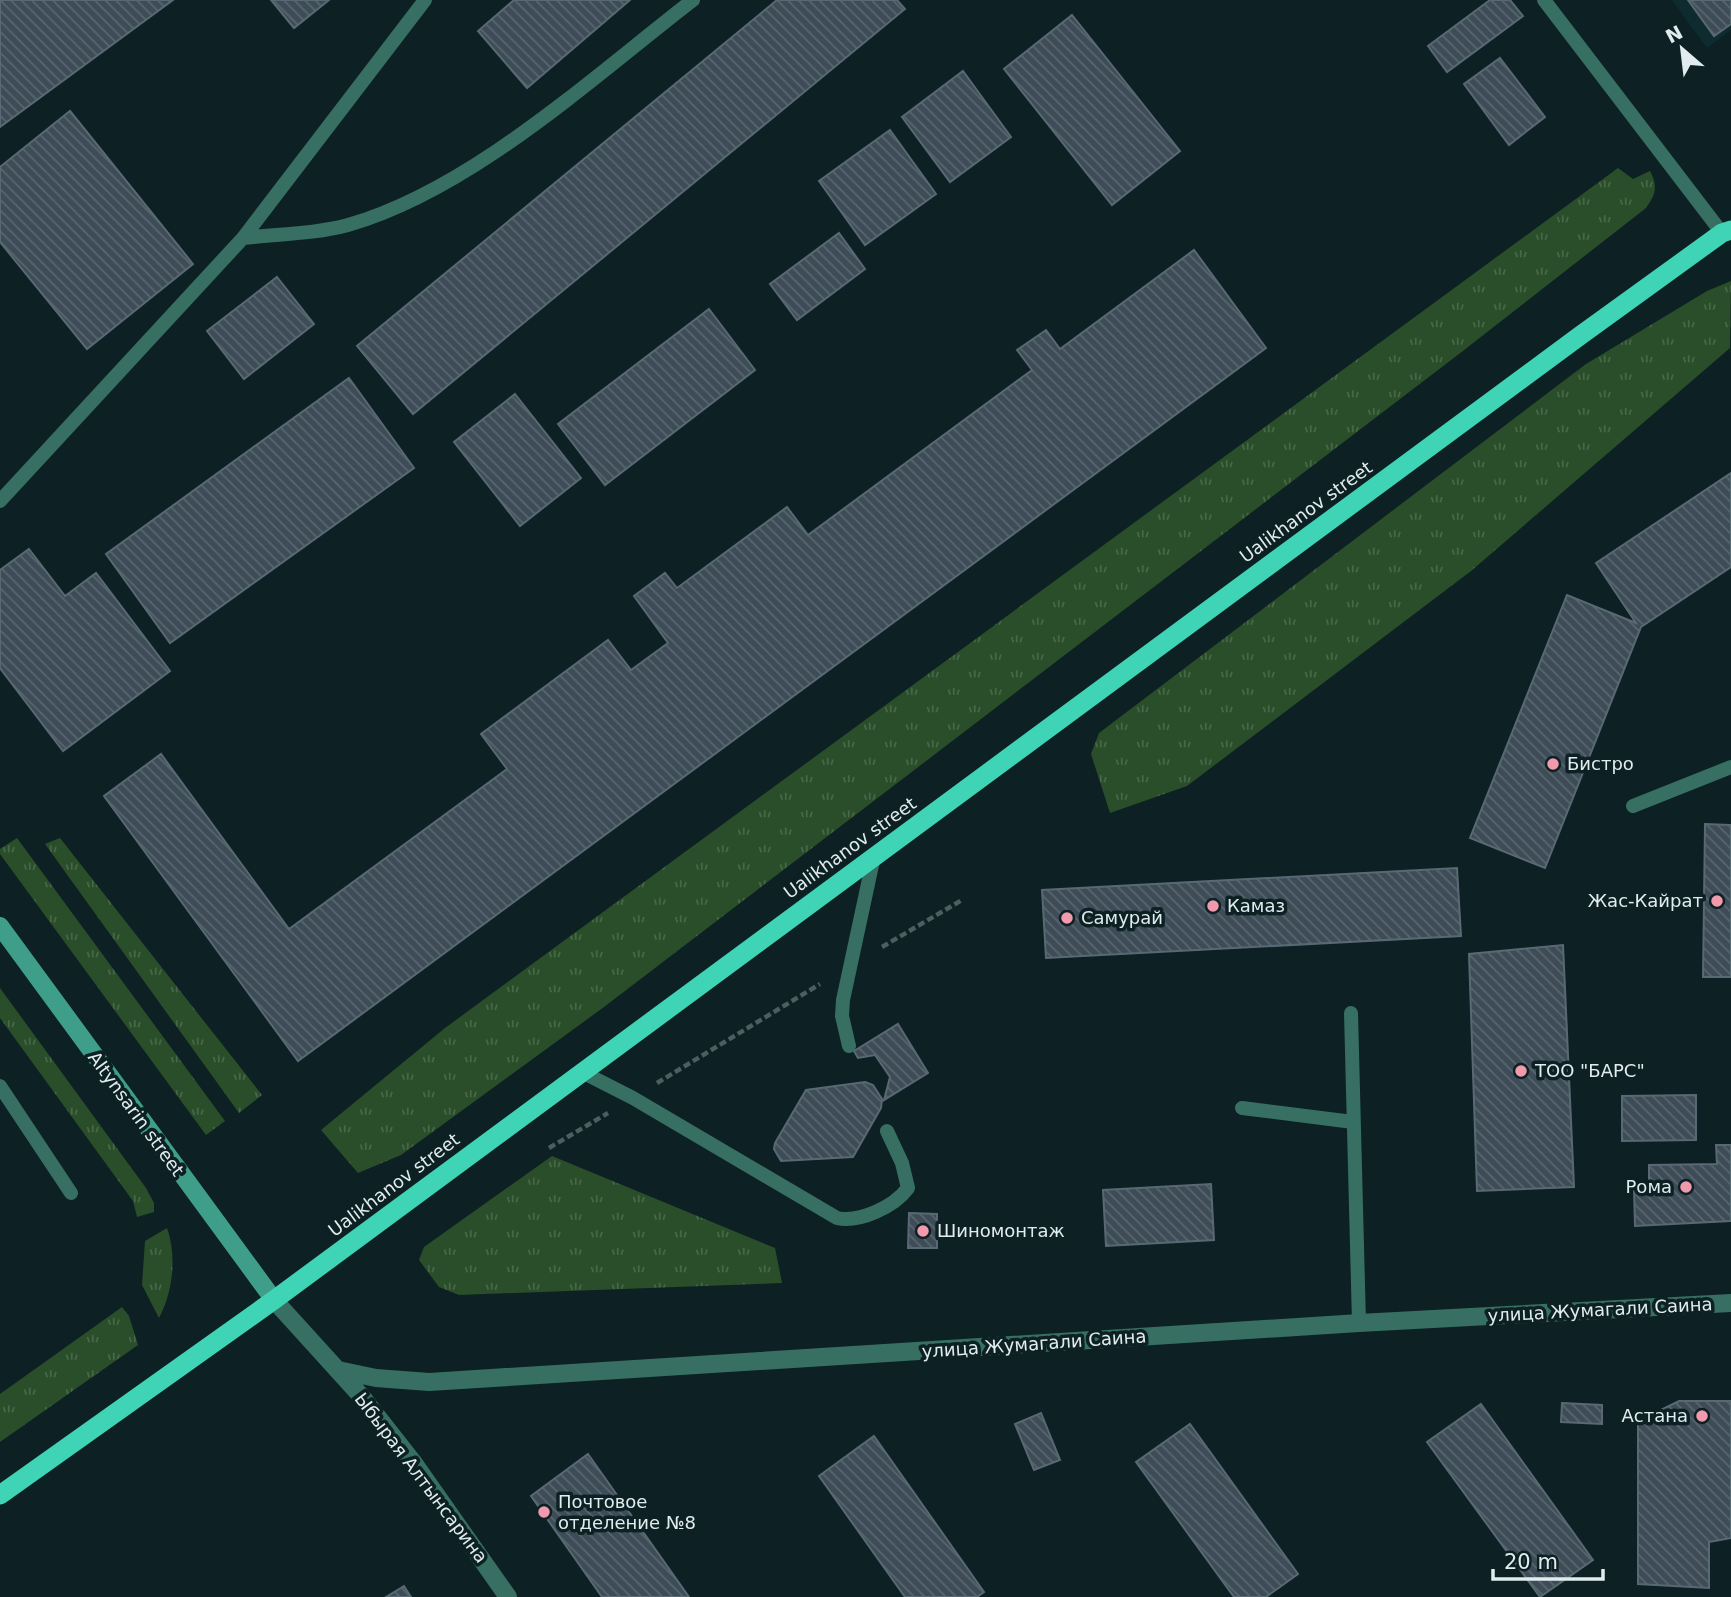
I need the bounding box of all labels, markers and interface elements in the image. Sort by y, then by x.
north arrow [1647,14,1717,84]
text: N [1662,21,1686,47]
street label: Ualikhanov street [1235,457,1376,567]
place label: Бистро [1567,753,1634,774]
marker: Бистро [1545,756,1561,772]
street label: Ualikhanov street [779,793,920,903]
place label: Жас-Кайрат [1588,890,1703,911]
marker: Жас-Кайрат [1709,893,1725,909]
place label: Камаз [1227,895,1285,916]
marker: Камаз [1205,898,1221,914]
place label: Самурай [1081,907,1163,928]
marker: Самурай [1059,910,1075,926]
street label: Altynsarin street [84,1047,189,1180]
place label: ТОО "БАРС" [1534,1060,1645,1081]
marker: ТОО "БАРС" [1513,1063,1529,1079]
street label: Ualikhanov street [324,1129,463,1241]
place label: Рома [1626,1176,1672,1197]
marker: Рома [1678,1179,1694,1195]
place label: Шиномонтаж [937,1220,1065,1241]
marker: Шиномонтаж [915,1223,931,1239]
street label: улица Жумагали Саина [1487,1293,1713,1326]
street label: улица Жумагали Саина [921,1325,1147,1362]
street label: Ыбырая Алтынсарина [351,1389,492,1567]
place label: Астана [1621,1405,1688,1426]
marker: Астана [1694,1408,1710,1424]
place label: Почтовое отделение №8 [558,1491,696,1533]
marker: Почтовое отделение №8 [536,1504,552,1520]
scale bar [1493,1538,1603,1582]
text: 20 m [1504,1550,1558,1574]

